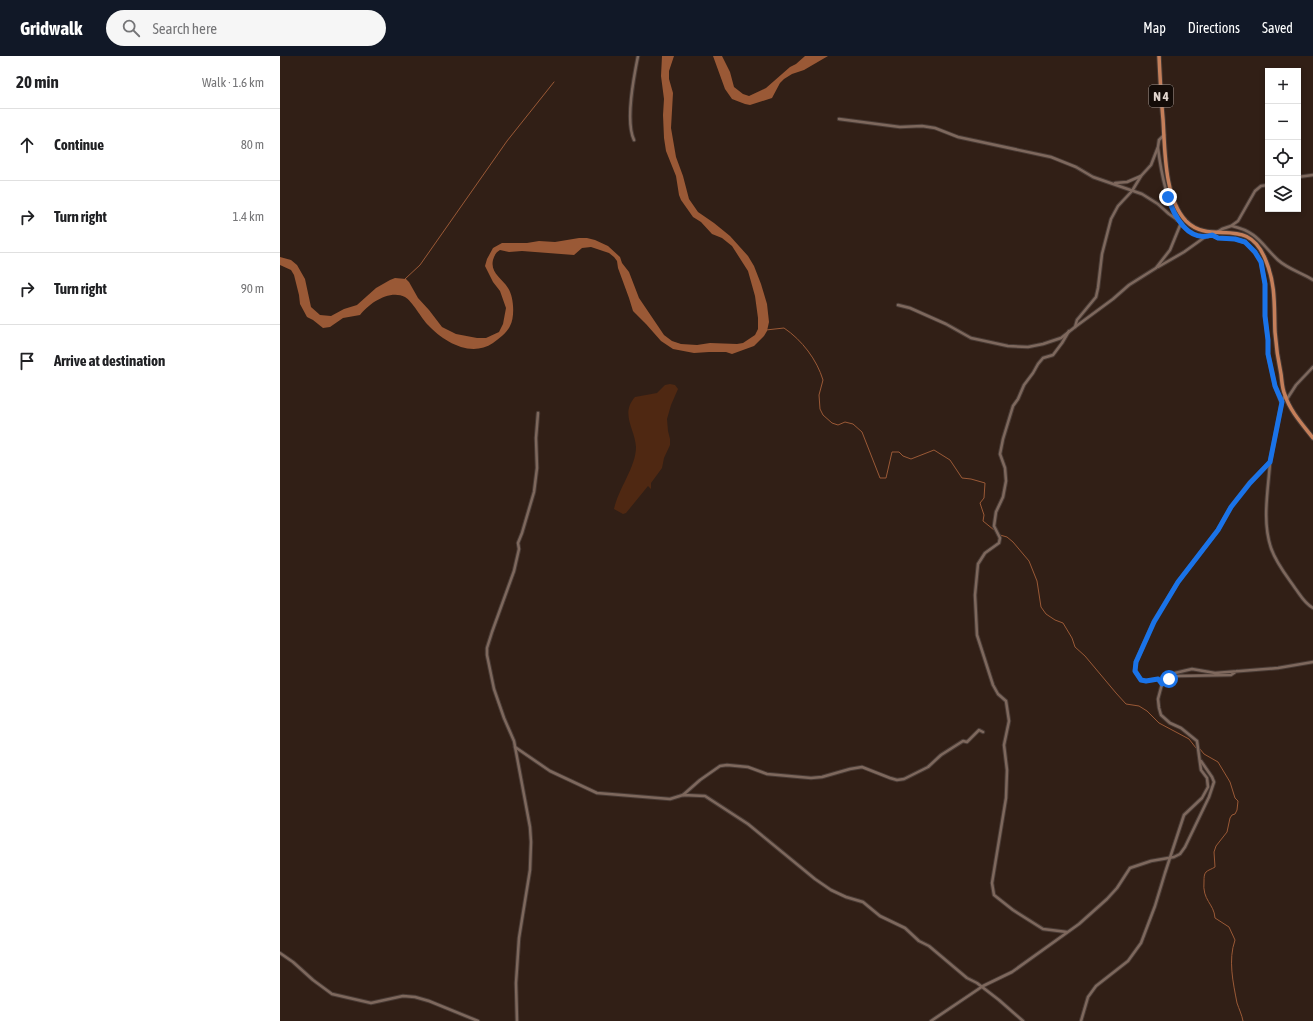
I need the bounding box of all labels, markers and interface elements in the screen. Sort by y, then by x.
search box [106,10,386,46]
text: Gridwalk [20,17,82,39]
icon: search [120,17,142,39]
text: Search here [152,20,217,37]
text: Map [1143,20,1166,36]
text: Directions [1188,20,1240,36]
text: Saved [1262,20,1293,36]
map controls [1265,68,1301,212]
button: + [1265,68,1301,104]
text: 20 min [16,72,59,92]
text: Walk · 1.6 km [202,75,264,90]
road number: N 4 [1149,85,1173,107]
button: − [1265,104,1301,140]
icon: ahead [16,134,38,156]
text: Continue [54,136,104,153]
text: 80 m [241,137,264,152]
button: locate [1265,140,1301,176]
button: layers [1265,176,1301,212]
route end [1159,188,1177,206]
icon: right [16,206,38,228]
text: Turn right [54,208,107,225]
text: 1.4 km [233,209,264,224]
icon: right [16,278,38,300]
text: Turn right [54,280,107,297]
text: 90 m [241,281,264,296]
icon: arrive [16,350,38,372]
text: Arrive at destination [54,352,165,369]
route start [1160,670,1178,688]

